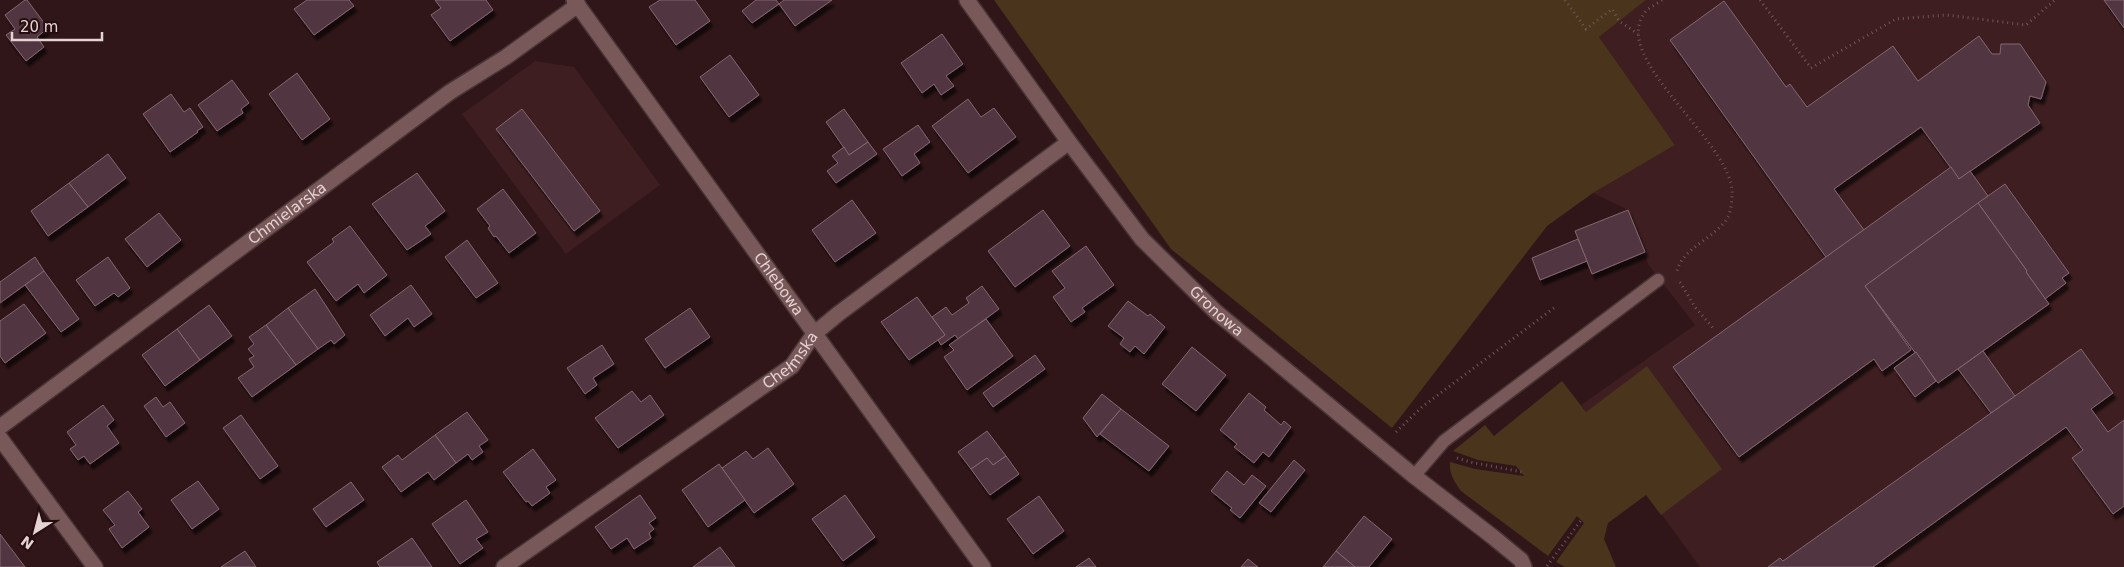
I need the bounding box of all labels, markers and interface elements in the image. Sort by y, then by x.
scale bar [12,10,102,42]
text: 20 m [20,18,58,36]
street label: Chmielarska [244,178,330,248]
street label: Chlebowa [750,249,808,319]
street label: Gronowa [1186,282,1247,340]
street label: Chełmska [759,328,822,393]
north arrow [10,507,60,557]
text: N [18,533,37,552]

